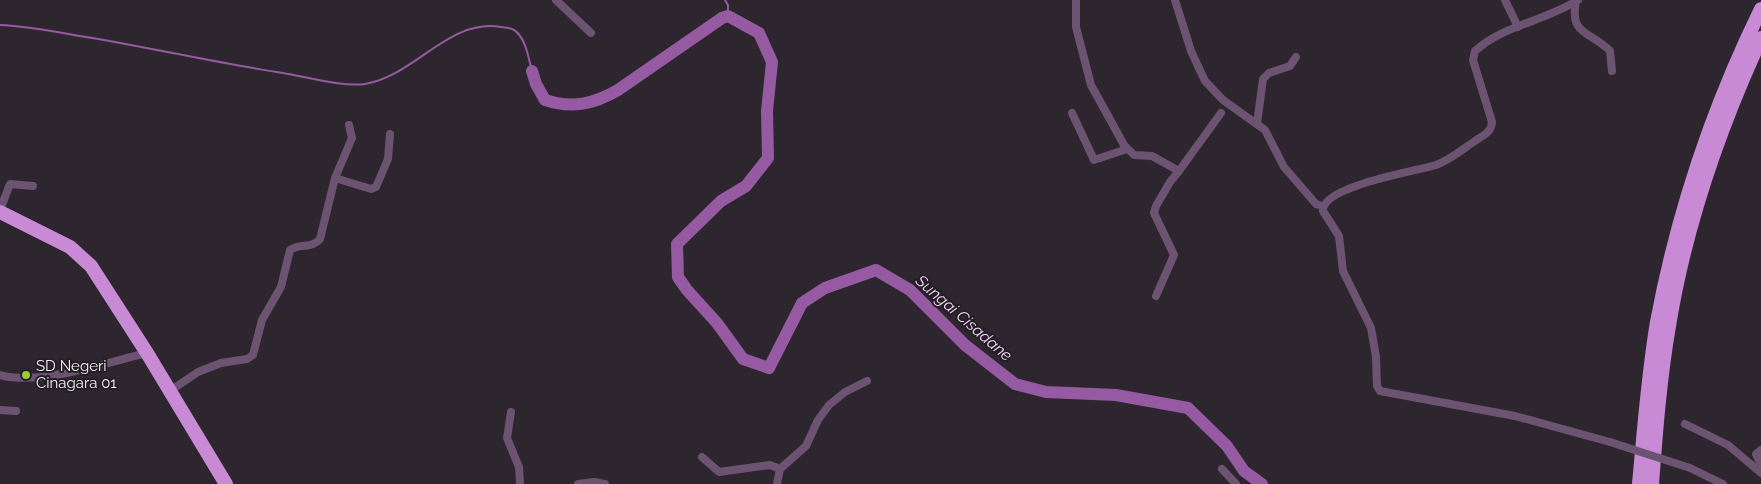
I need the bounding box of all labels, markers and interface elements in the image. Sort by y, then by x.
water label: Sungai Cisadane [911,270,1016,365]
place label: SD Negeri Cinagara 01 [36,357,117,392]
marker: SD Negeri Cinagara 01 [20,369,32,381]

